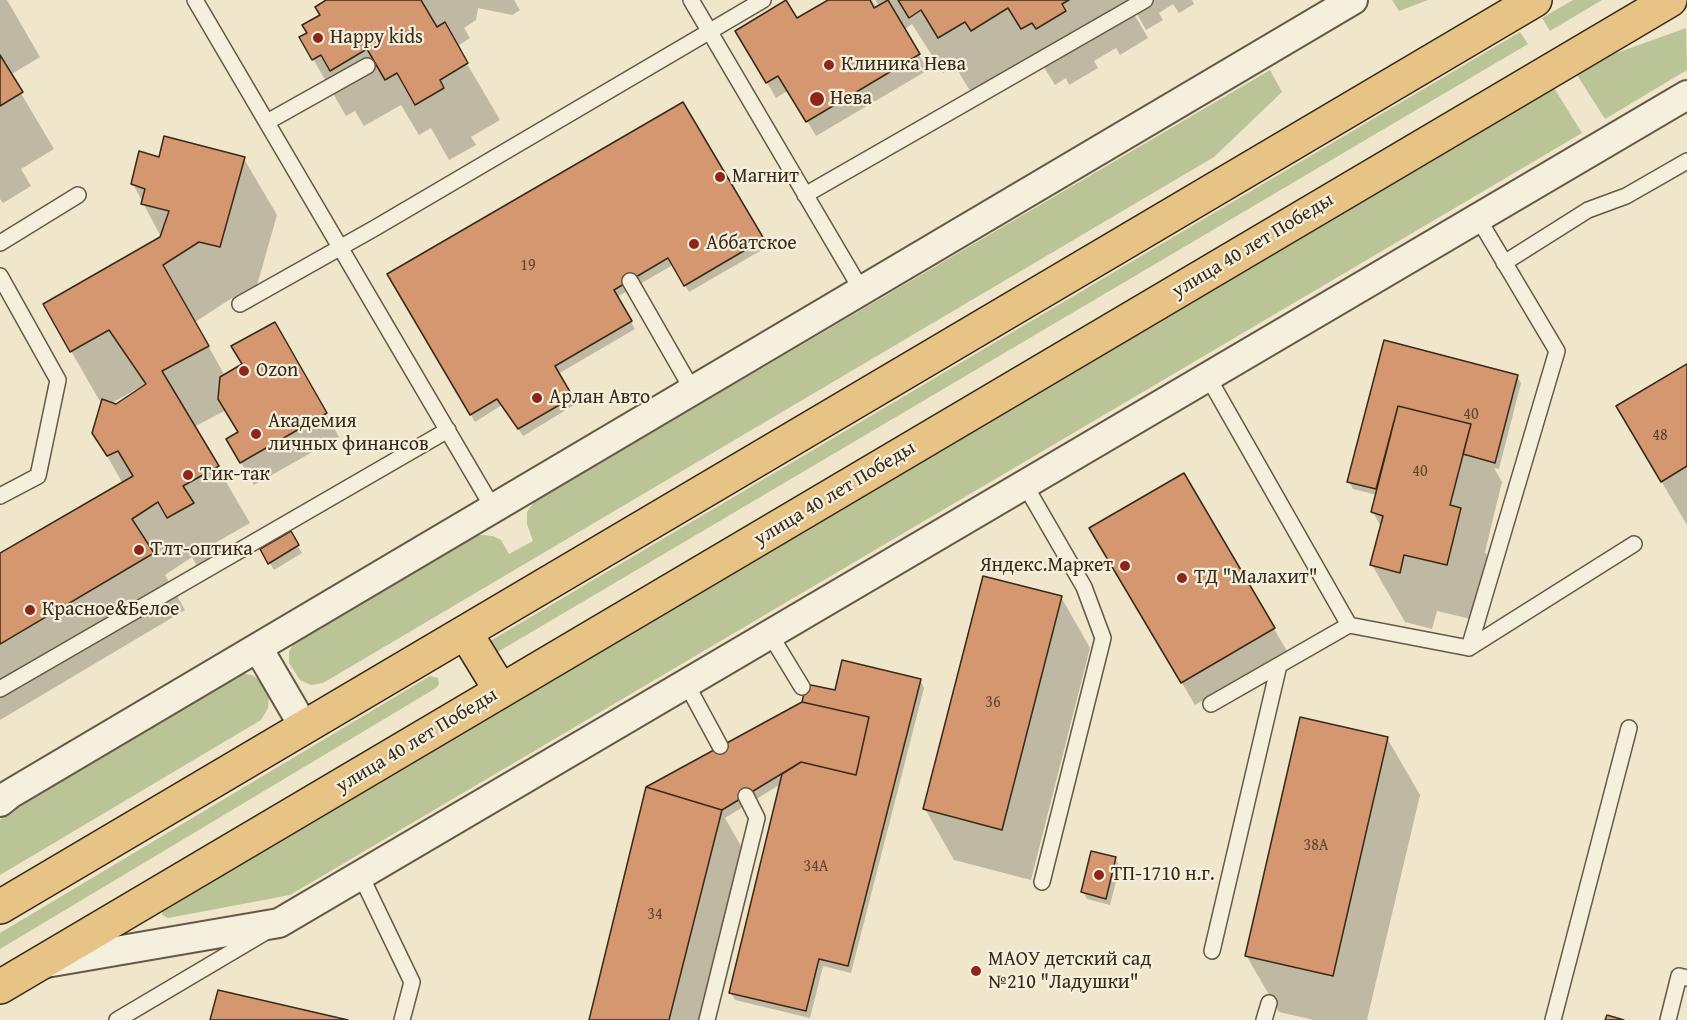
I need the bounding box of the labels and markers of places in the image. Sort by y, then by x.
place label: Happy kids [330,26,423,50]
marker: Happy kids [311,31,325,45]
place label: Клиника Нева [841,53,966,77]
marker: Клиника Нева [822,58,836,72]
place label: Нева [830,87,872,111]
marker: Нева [808,90,826,108]
place label: Магнит [732,165,799,189]
marker: Магнит [713,170,727,184]
place label: Аббатское [706,232,797,256]
marker: Аббатское [687,237,701,251]
place label: Ozon [256,359,298,383]
marker: Ozon [237,364,251,378]
place label: Арлан Авто [549,386,650,410]
marker: Арлан Авто [530,391,544,405]
place label: Академия личных финансов [268,410,429,457]
marker: Академия личных финансов [249,427,263,441]
place label: Тик-так [200,463,270,487]
marker: Тик-так [181,468,195,482]
place label: Тлт-оптика [151,538,253,562]
marker: Тлт-оптика [132,543,146,557]
place label: Яндекс.Маркет [980,554,1113,578]
marker: Яндекс.Маркет [1118,559,1132,573]
place label: ТД "Малахит" [1194,566,1317,590]
marker: ТД "Малахит" [1175,571,1189,585]
place label: Красное&Белое [42,598,179,622]
marker: Красное&Белое [23,603,37,617]
place label: ТП-1710 н.г. [1111,863,1215,887]
marker: ТП-1710 н.г. [1092,868,1106,882]
place label: МАОУ детский сад №210 "Ладушки" [988,948,1151,995]
marker: МАОУ детский сад №210 "Ладушки" [969,964,983,978]

